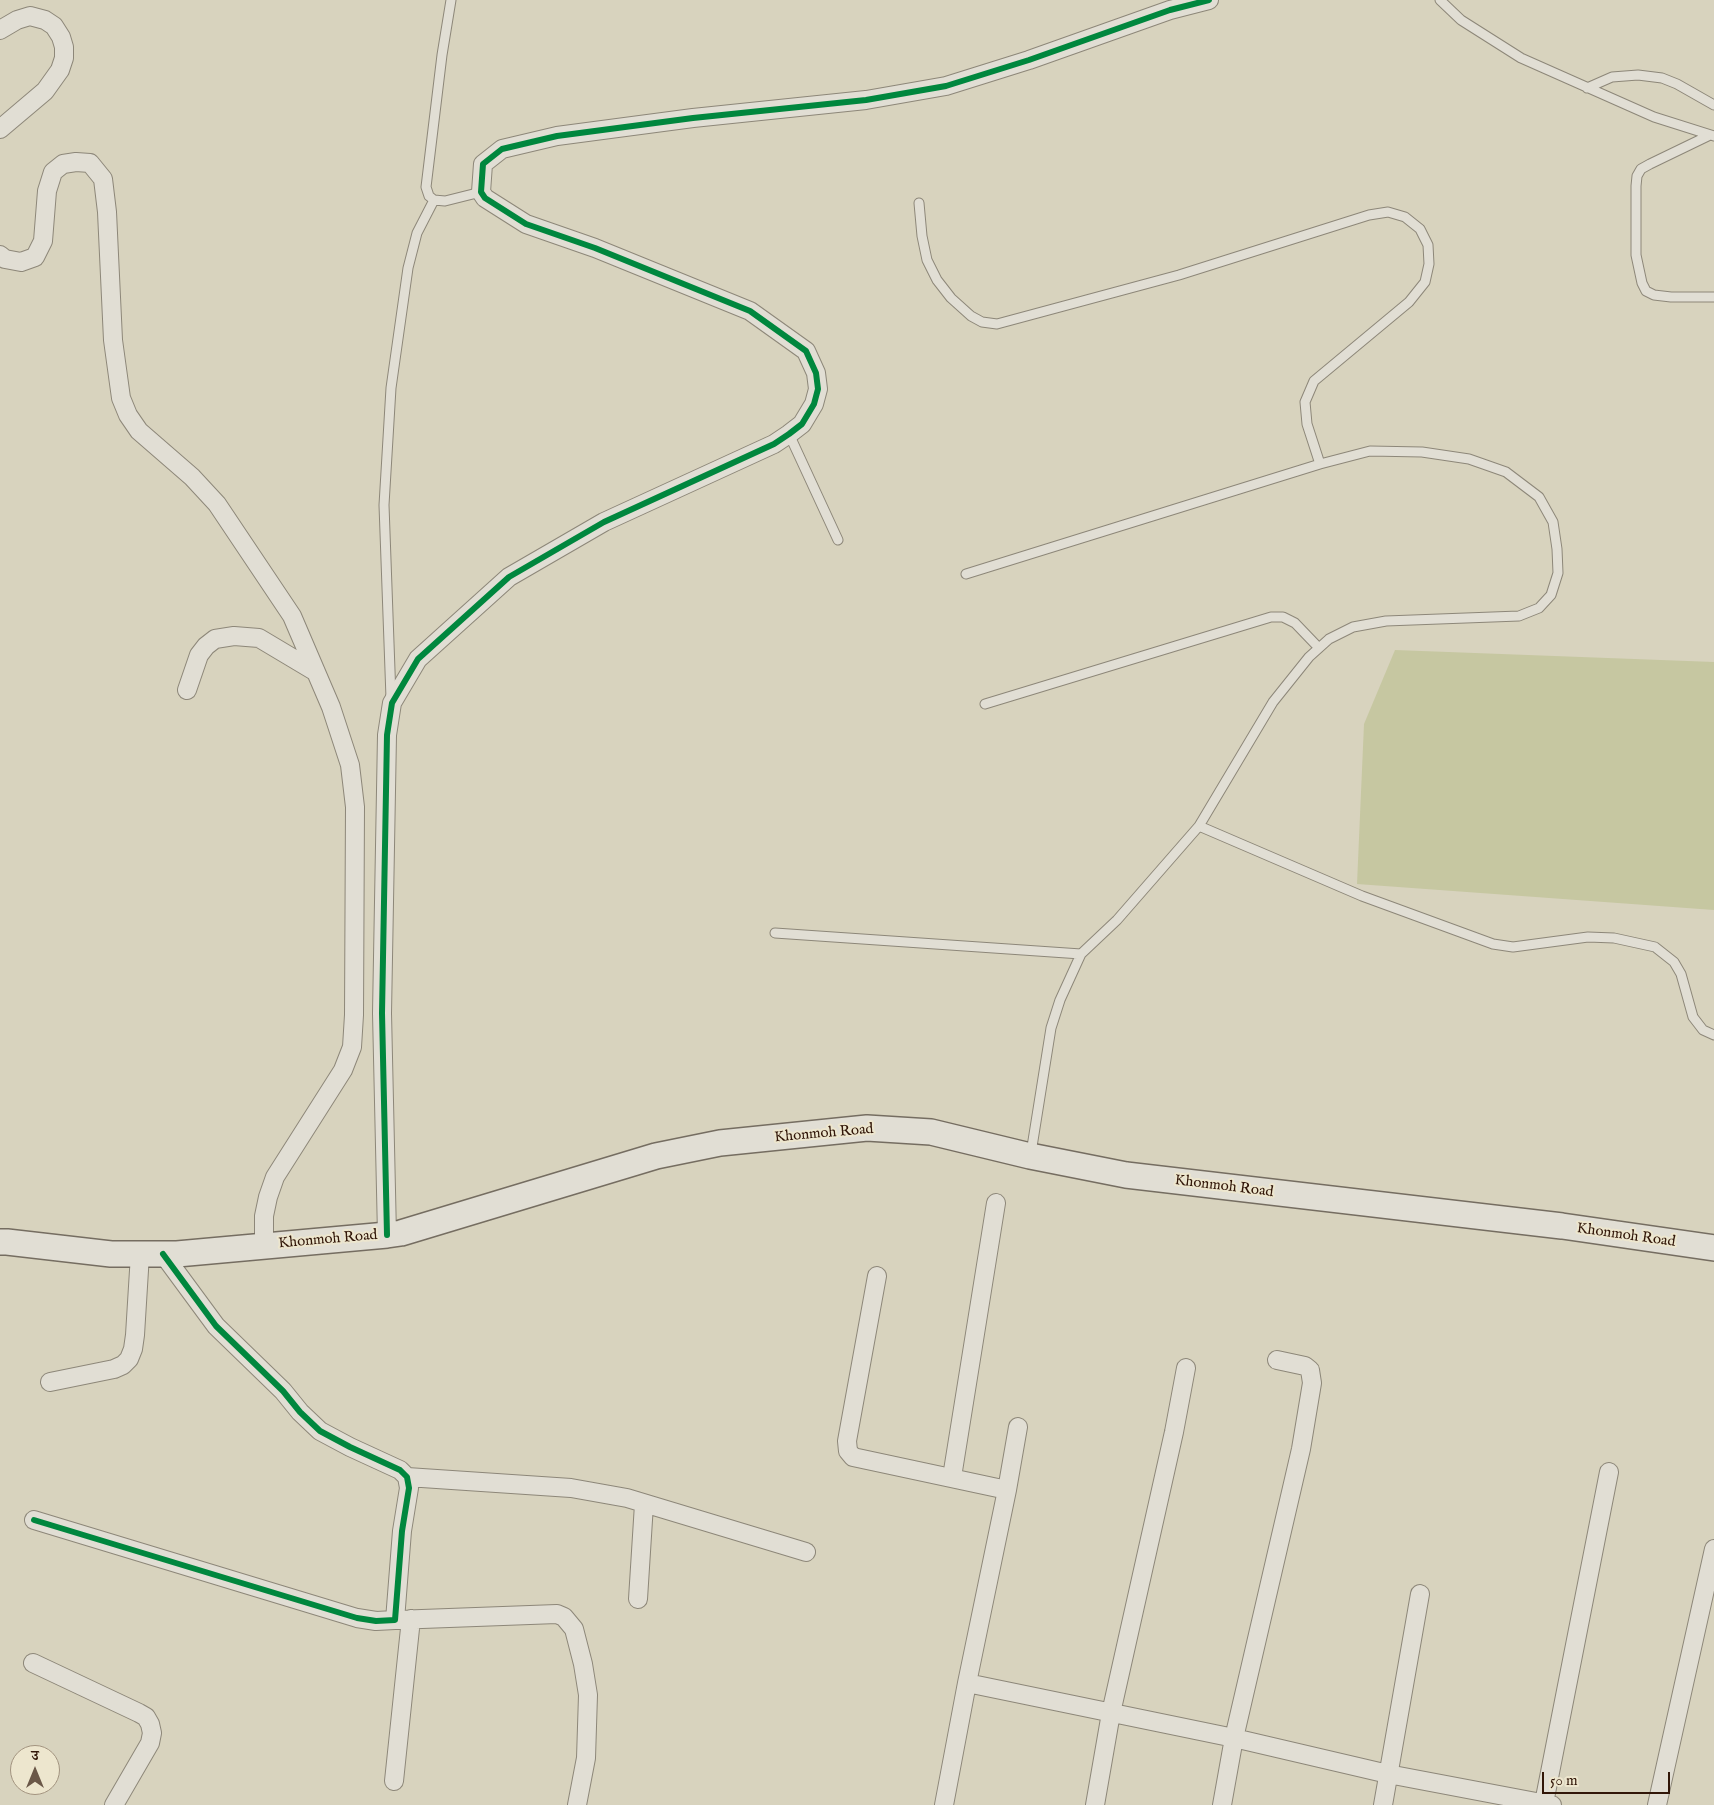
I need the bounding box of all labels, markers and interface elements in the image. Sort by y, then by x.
street label: Khonmoh Road [774,1121,874,1147]
street label: Khonmoh Road [1174,1172,1274,1202]
street label: Khonmoh Road [1575,1220,1677,1252]
street label: Khonmoh Road [278,1227,378,1253]
north arrow [10,1745,60,1795]
text: उ [31,1747,39,1765]
scale bar [1544,1762,1672,1794]
text: 50 m [1550,1771,1578,1790]

